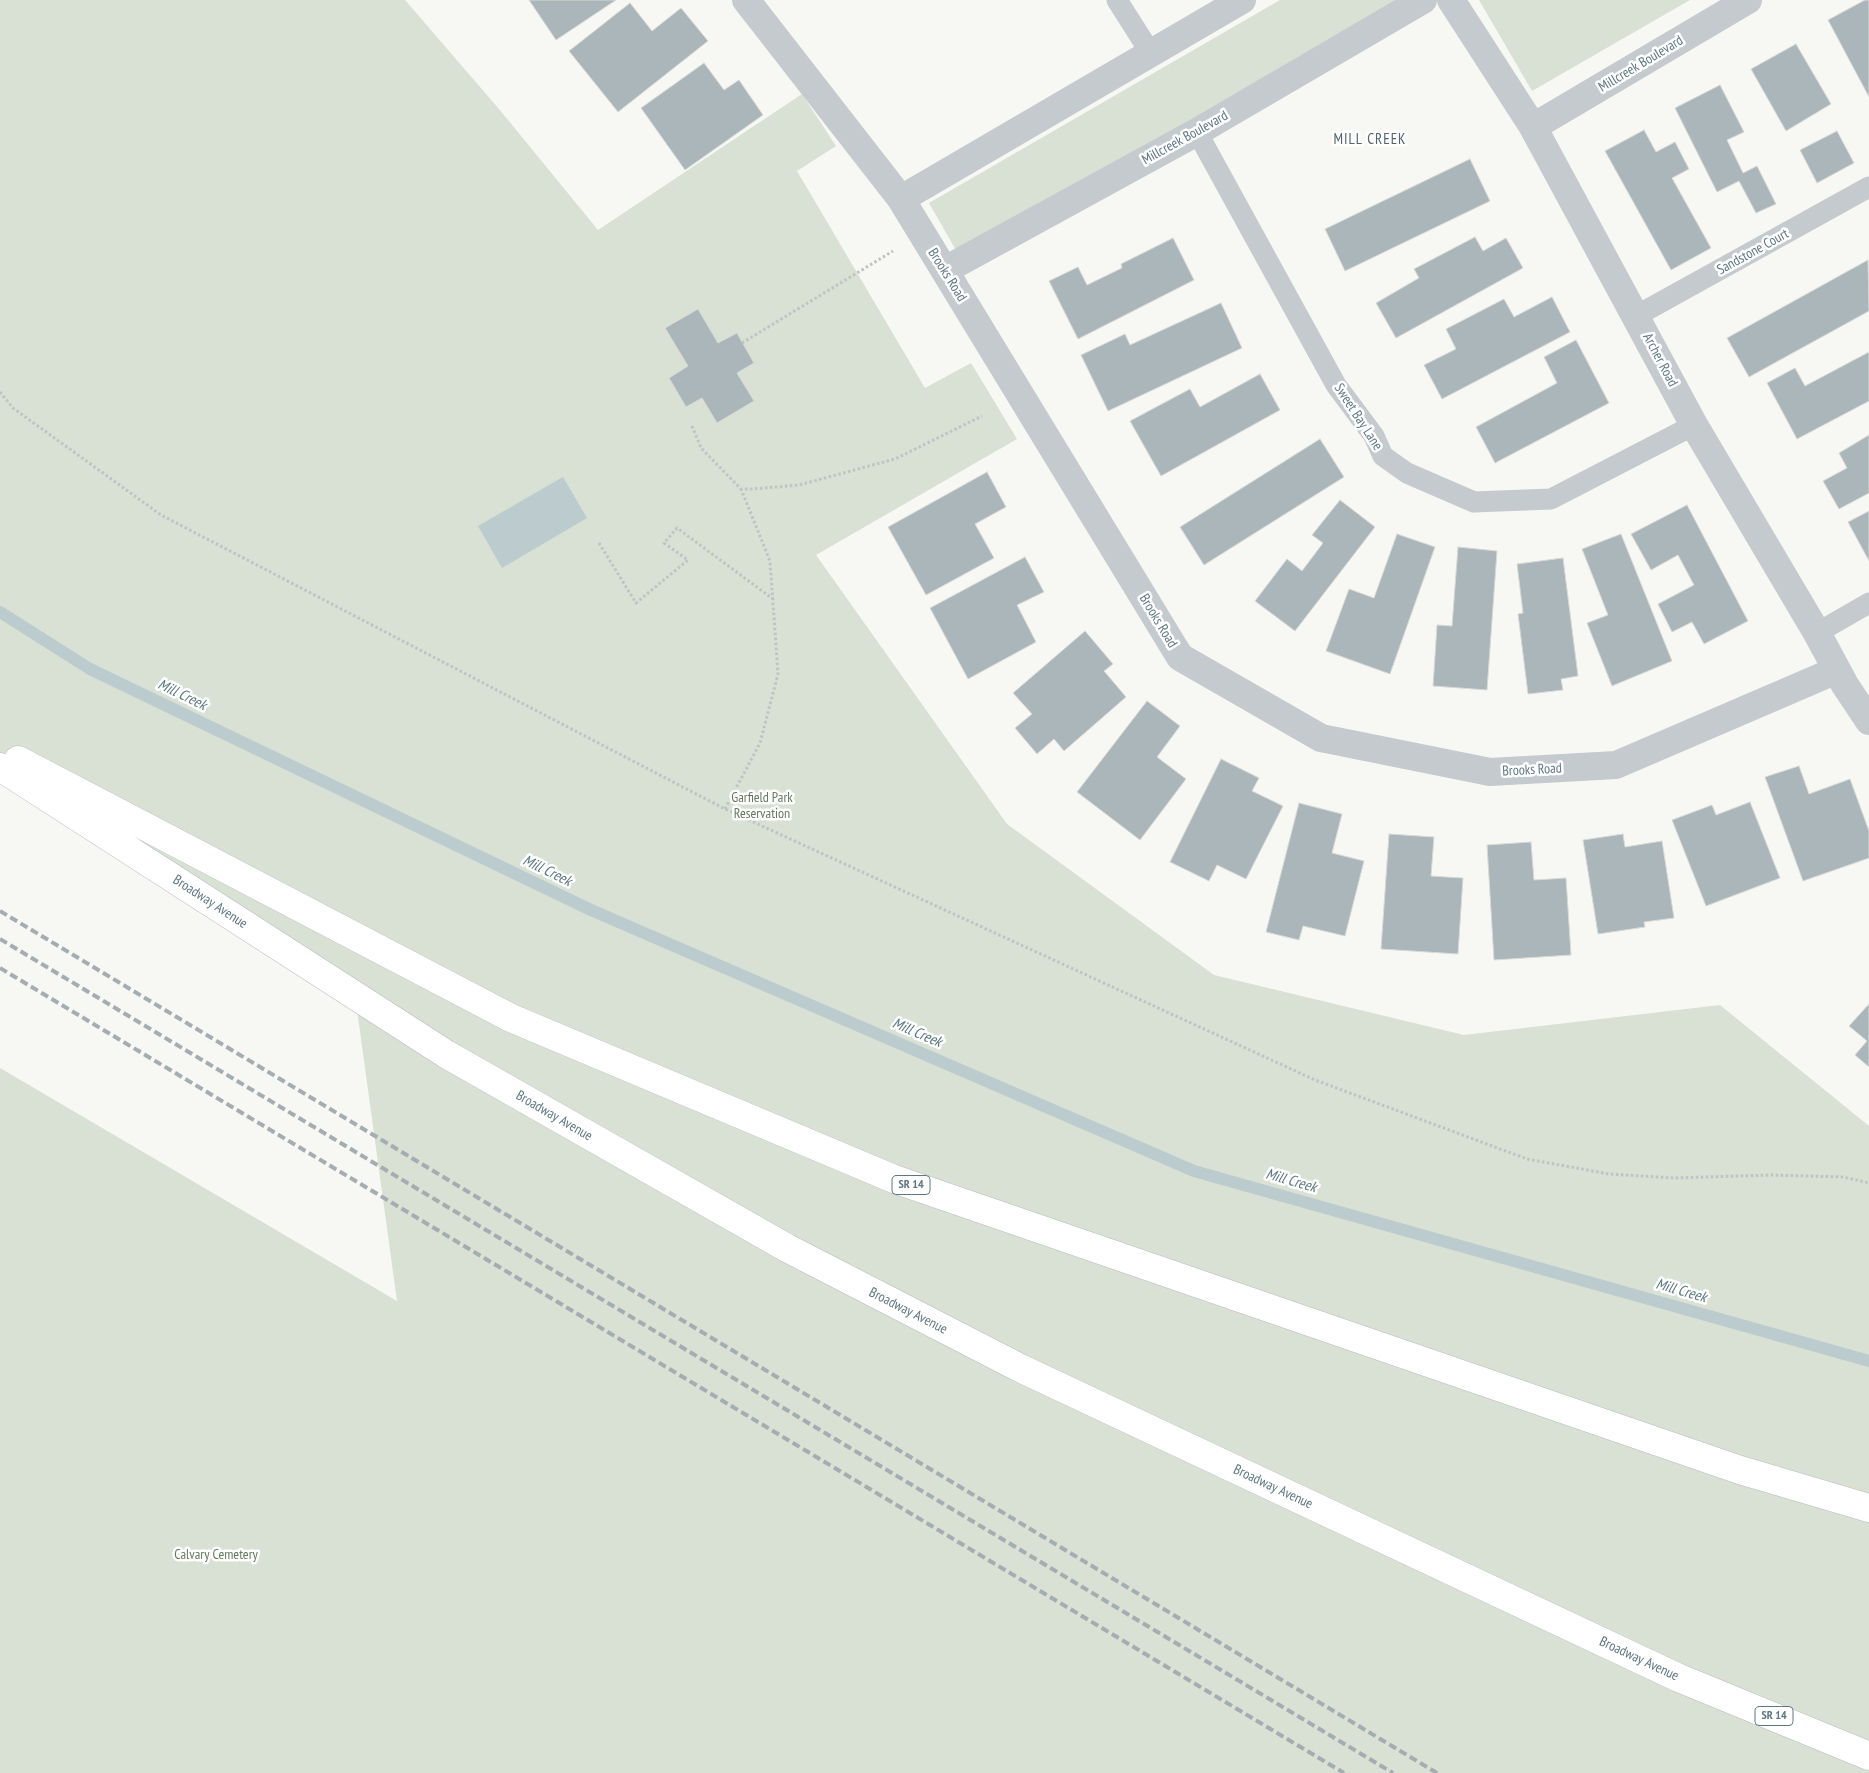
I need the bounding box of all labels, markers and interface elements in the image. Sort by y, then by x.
street label: Millcreek Boulevard [1596,32,1686,96]
street label: Millcreek Boulevard [1139,107,1231,169]
district label: MILL CREEK [1332,131,1408,149]
street label: Sandstone Court [1714,225,1792,279]
street label: Brooks Road [924,245,970,305]
street label: Archer Road [1639,330,1681,390]
street label: Sweet Bay Lane [1330,381,1386,453]
street label: Brooks Road [1135,591,1181,651]
water label: Mill Creek [155,676,209,714]
street label: Brooks Road [1502,760,1562,780]
park label: Garfield Park Reservation [731,790,793,822]
water label: Mill Creek [520,852,574,890]
street label: Broadway Avenue [170,872,250,932]
water label: Mill Creek [890,1015,944,1051]
street label: Broadway Avenue [513,1087,595,1145]
water label: Mill Creek [1264,1165,1318,1197]
road number: SR 14 [892,1176,930,1194]
water label: Mill Creek [1654,1275,1708,1307]
street label: Broadway Avenue [866,1284,950,1338]
street label: Broadway Avenue [1231,1461,1315,1513]
park label: Calvary Cemetery [174,1547,258,1563]
street label: Broadway Avenue [1597,1633,1681,1685]
road number: SR 14 [1755,1706,1793,1725]

